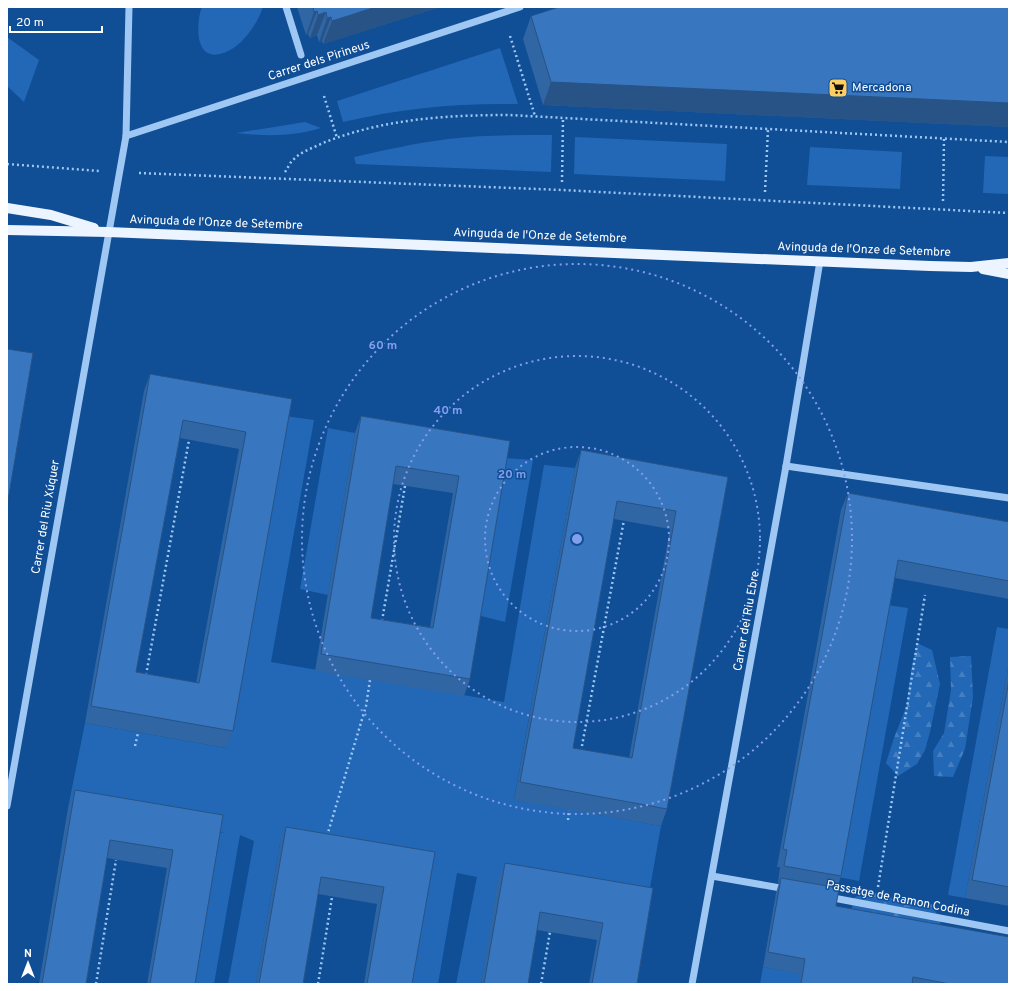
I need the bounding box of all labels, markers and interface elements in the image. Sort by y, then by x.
scale bar [10,8,102,34]
text: 20 m [16,15,44,31]
street label: Carrer dels Pirineus [266,37,372,85]
supermarket icon: Mercadona [827,77,849,99]
place label: Mercadona [852,80,912,96]
street label: Avinguda de l'Onze de Setembre [129,212,303,234]
street label: Avinguda de l'Onze de Setembre [453,225,627,247]
street label: Avinguda de l'Onze de Setembre [777,239,951,261]
text: 60 m [369,338,397,354]
text: 40 m [433,403,463,419]
street label: Carrer del Riu Xúquer [28,458,64,575]
text: 20 m [498,467,526,483]
centre of rings [570,532,584,546]
street label: Carrer del Riu Ebre [730,570,764,672]
street label: Passatge de Ramon Codina [825,877,971,921]
north arrow [8,943,48,983]
text: N [24,947,32,961]

